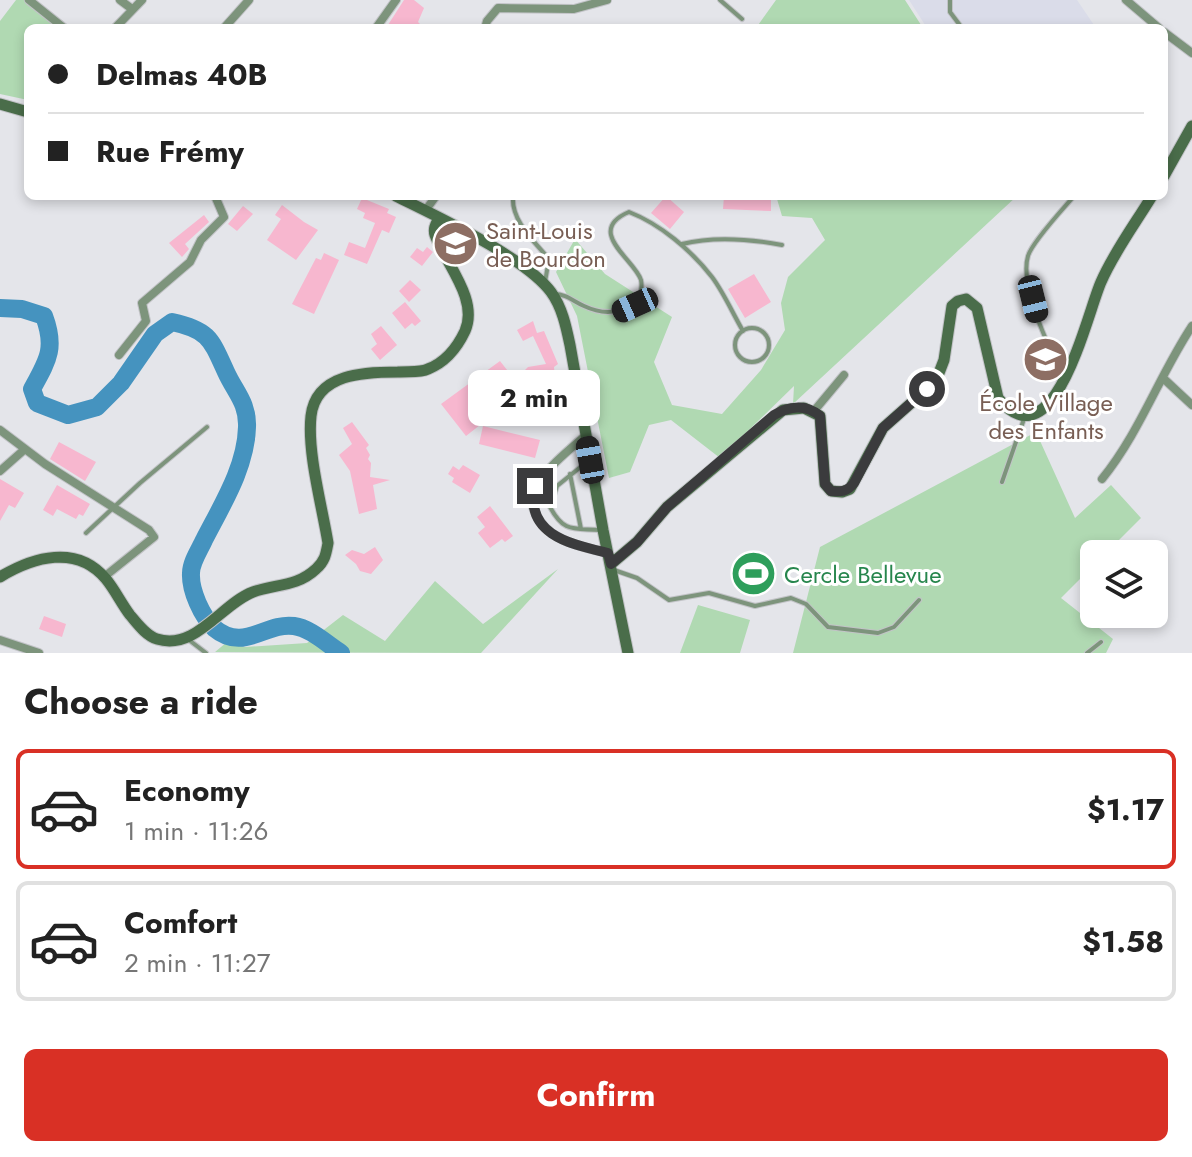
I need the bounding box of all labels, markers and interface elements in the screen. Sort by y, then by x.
text: Delmas 40B [96,53,267,96]
text: Rue Frémy [96,130,244,173]
place label: Saint-Louis de Bourdon [486,213,606,276]
school or university icon: Saint-Louis de Bourdon [431,220,479,268]
car [1016,273,1050,325]
car [608,284,662,326]
school or university icon: École Village des Enfants [1022,336,1070,384]
callout: 2 min [469,370,601,426]
route start [909,371,945,407]
text: 2 min [500,379,568,417]
place label: École Village des Enfants [979,385,1113,448]
car [574,434,606,486]
route end [517,468,553,504]
map controls [1080,540,1168,628]
button: layers [1080,540,1168,628]
sports icon: Cercle Bellevue [729,550,777,598]
place label: Cercle Bellevue [784,557,942,592]
text: Choose a ride [24,675,258,727]
text: Economy [124,769,250,812]
icon: car [28,773,100,845]
text: $1.17 [1087,788,1164,831]
text: 1 min · 11:26 [124,812,269,850]
text: Comfort [124,901,237,944]
icon: car [28,905,100,977]
text: $1.58 [1082,920,1164,963]
text: 2 min · 11:27 [124,944,270,982]
button: Confirm [24,1049,1168,1141]

